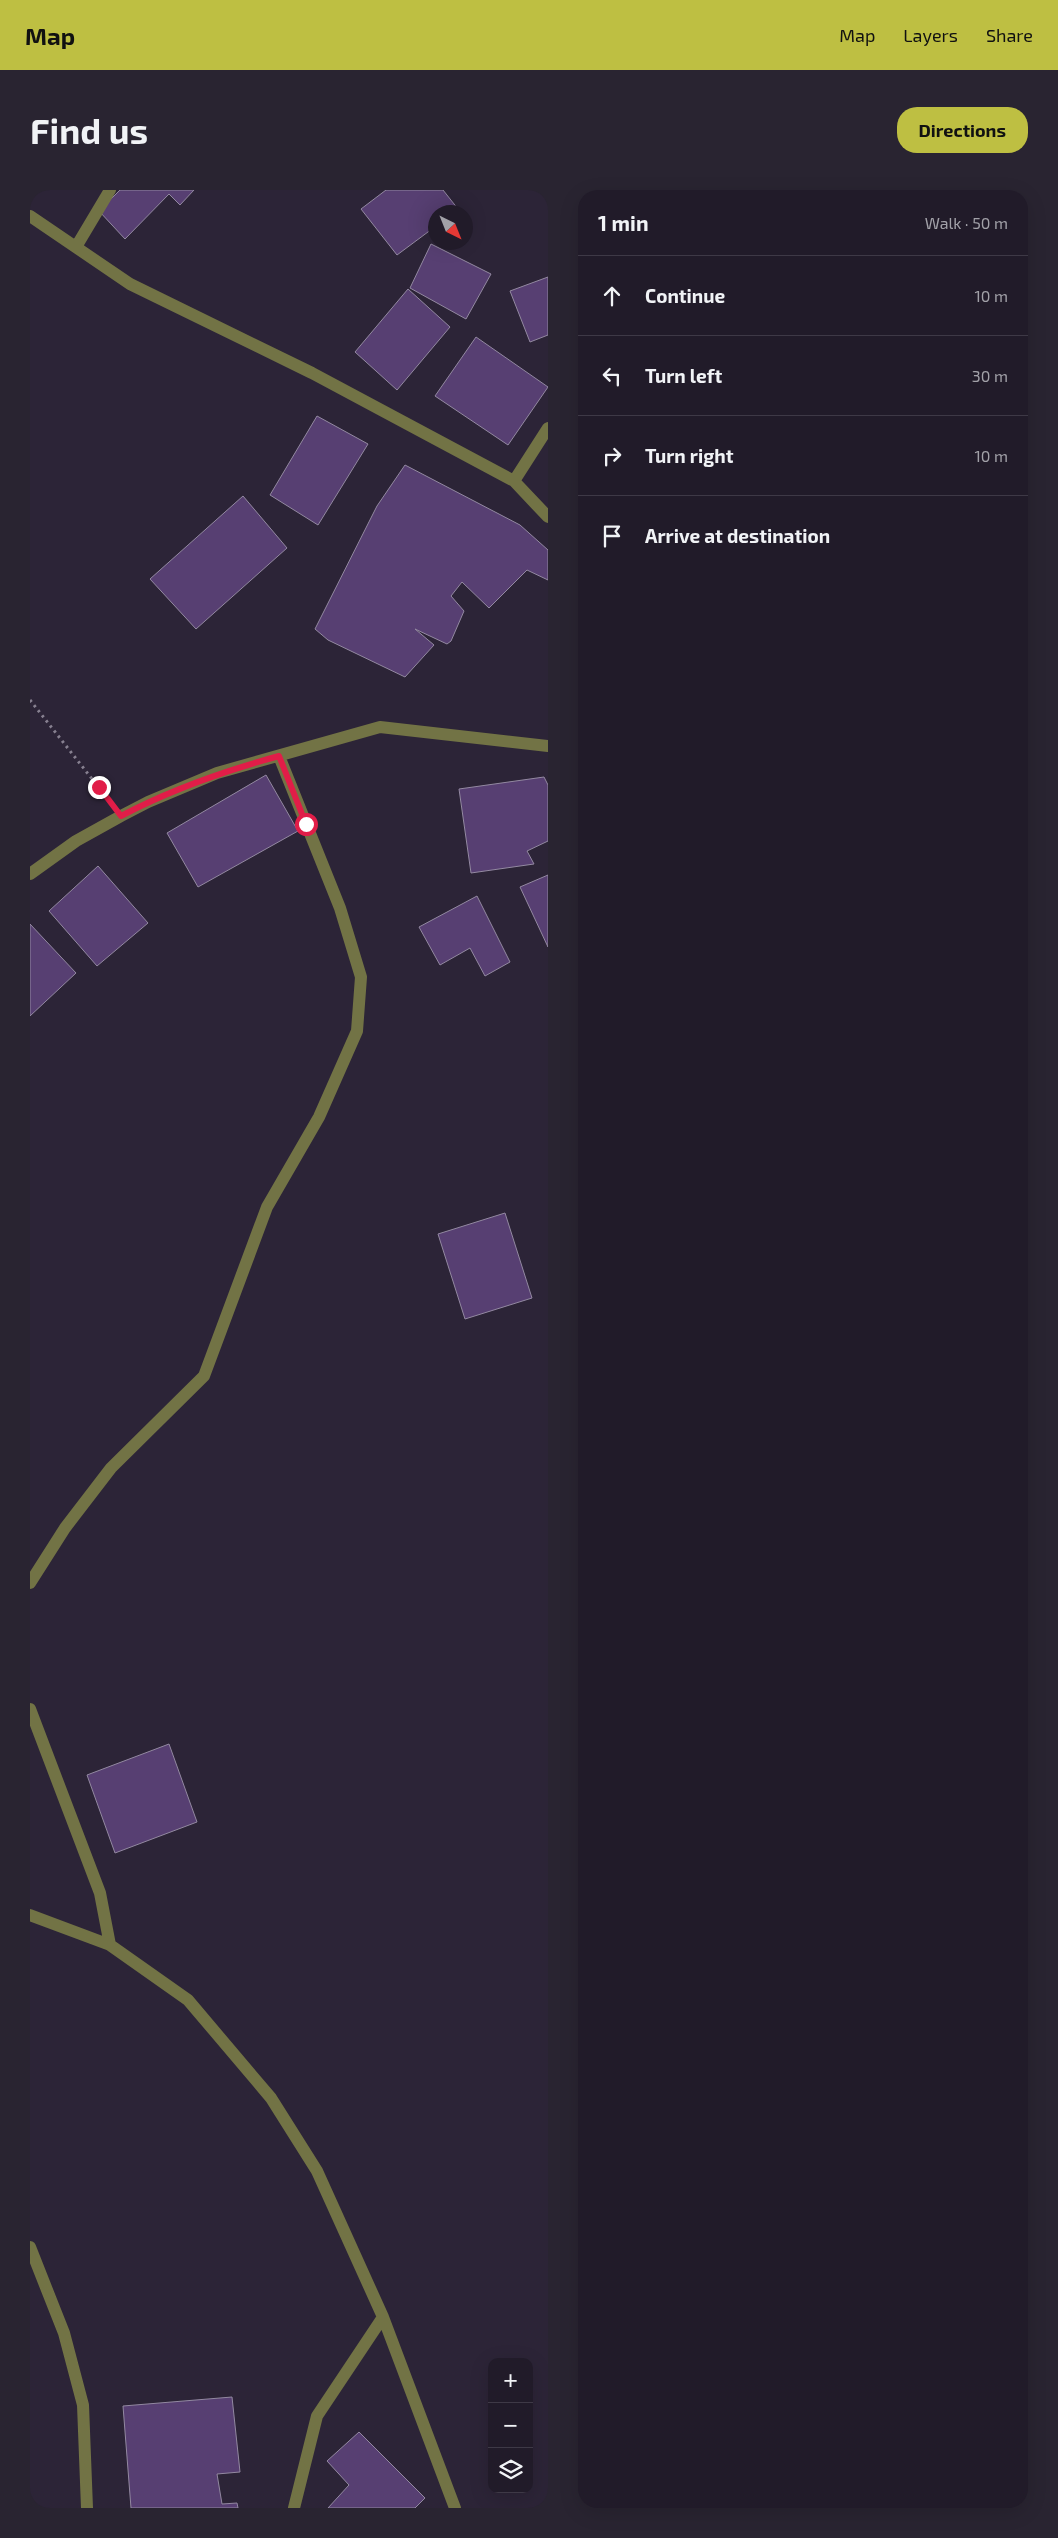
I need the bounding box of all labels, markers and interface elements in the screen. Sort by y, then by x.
text: Map [25,21,75,50]
text: Map [839,24,875,46]
text: Layers [903,24,958,46]
text: Share [986,24,1033,46]
button: Directions [897,107,1028,153]
text: Find us [30,109,148,151]
north arrow [428,205,473,250]
text: 1 min [598,210,649,235]
text: Walk · 50 m [925,213,1008,232]
icon: ahead [598,282,626,310]
text: Continue [645,284,725,307]
text: 10 m [974,286,1008,305]
icon: left [598,362,626,390]
text: Turn left [645,364,722,387]
text: 30 m [972,366,1008,385]
icon: right [598,442,626,470]
text: Turn right [645,444,733,467]
text: 10 m [974,446,1008,465]
icon: arrive [598,522,626,550]
text: Arrive at destination [645,524,830,547]
route end [88,776,111,799]
route start [295,813,318,836]
map controls [488,2358,533,2493]
button: + [488,2358,533,2403]
button: − [488,2403,533,2448]
button: layers [488,2448,533,2493]

